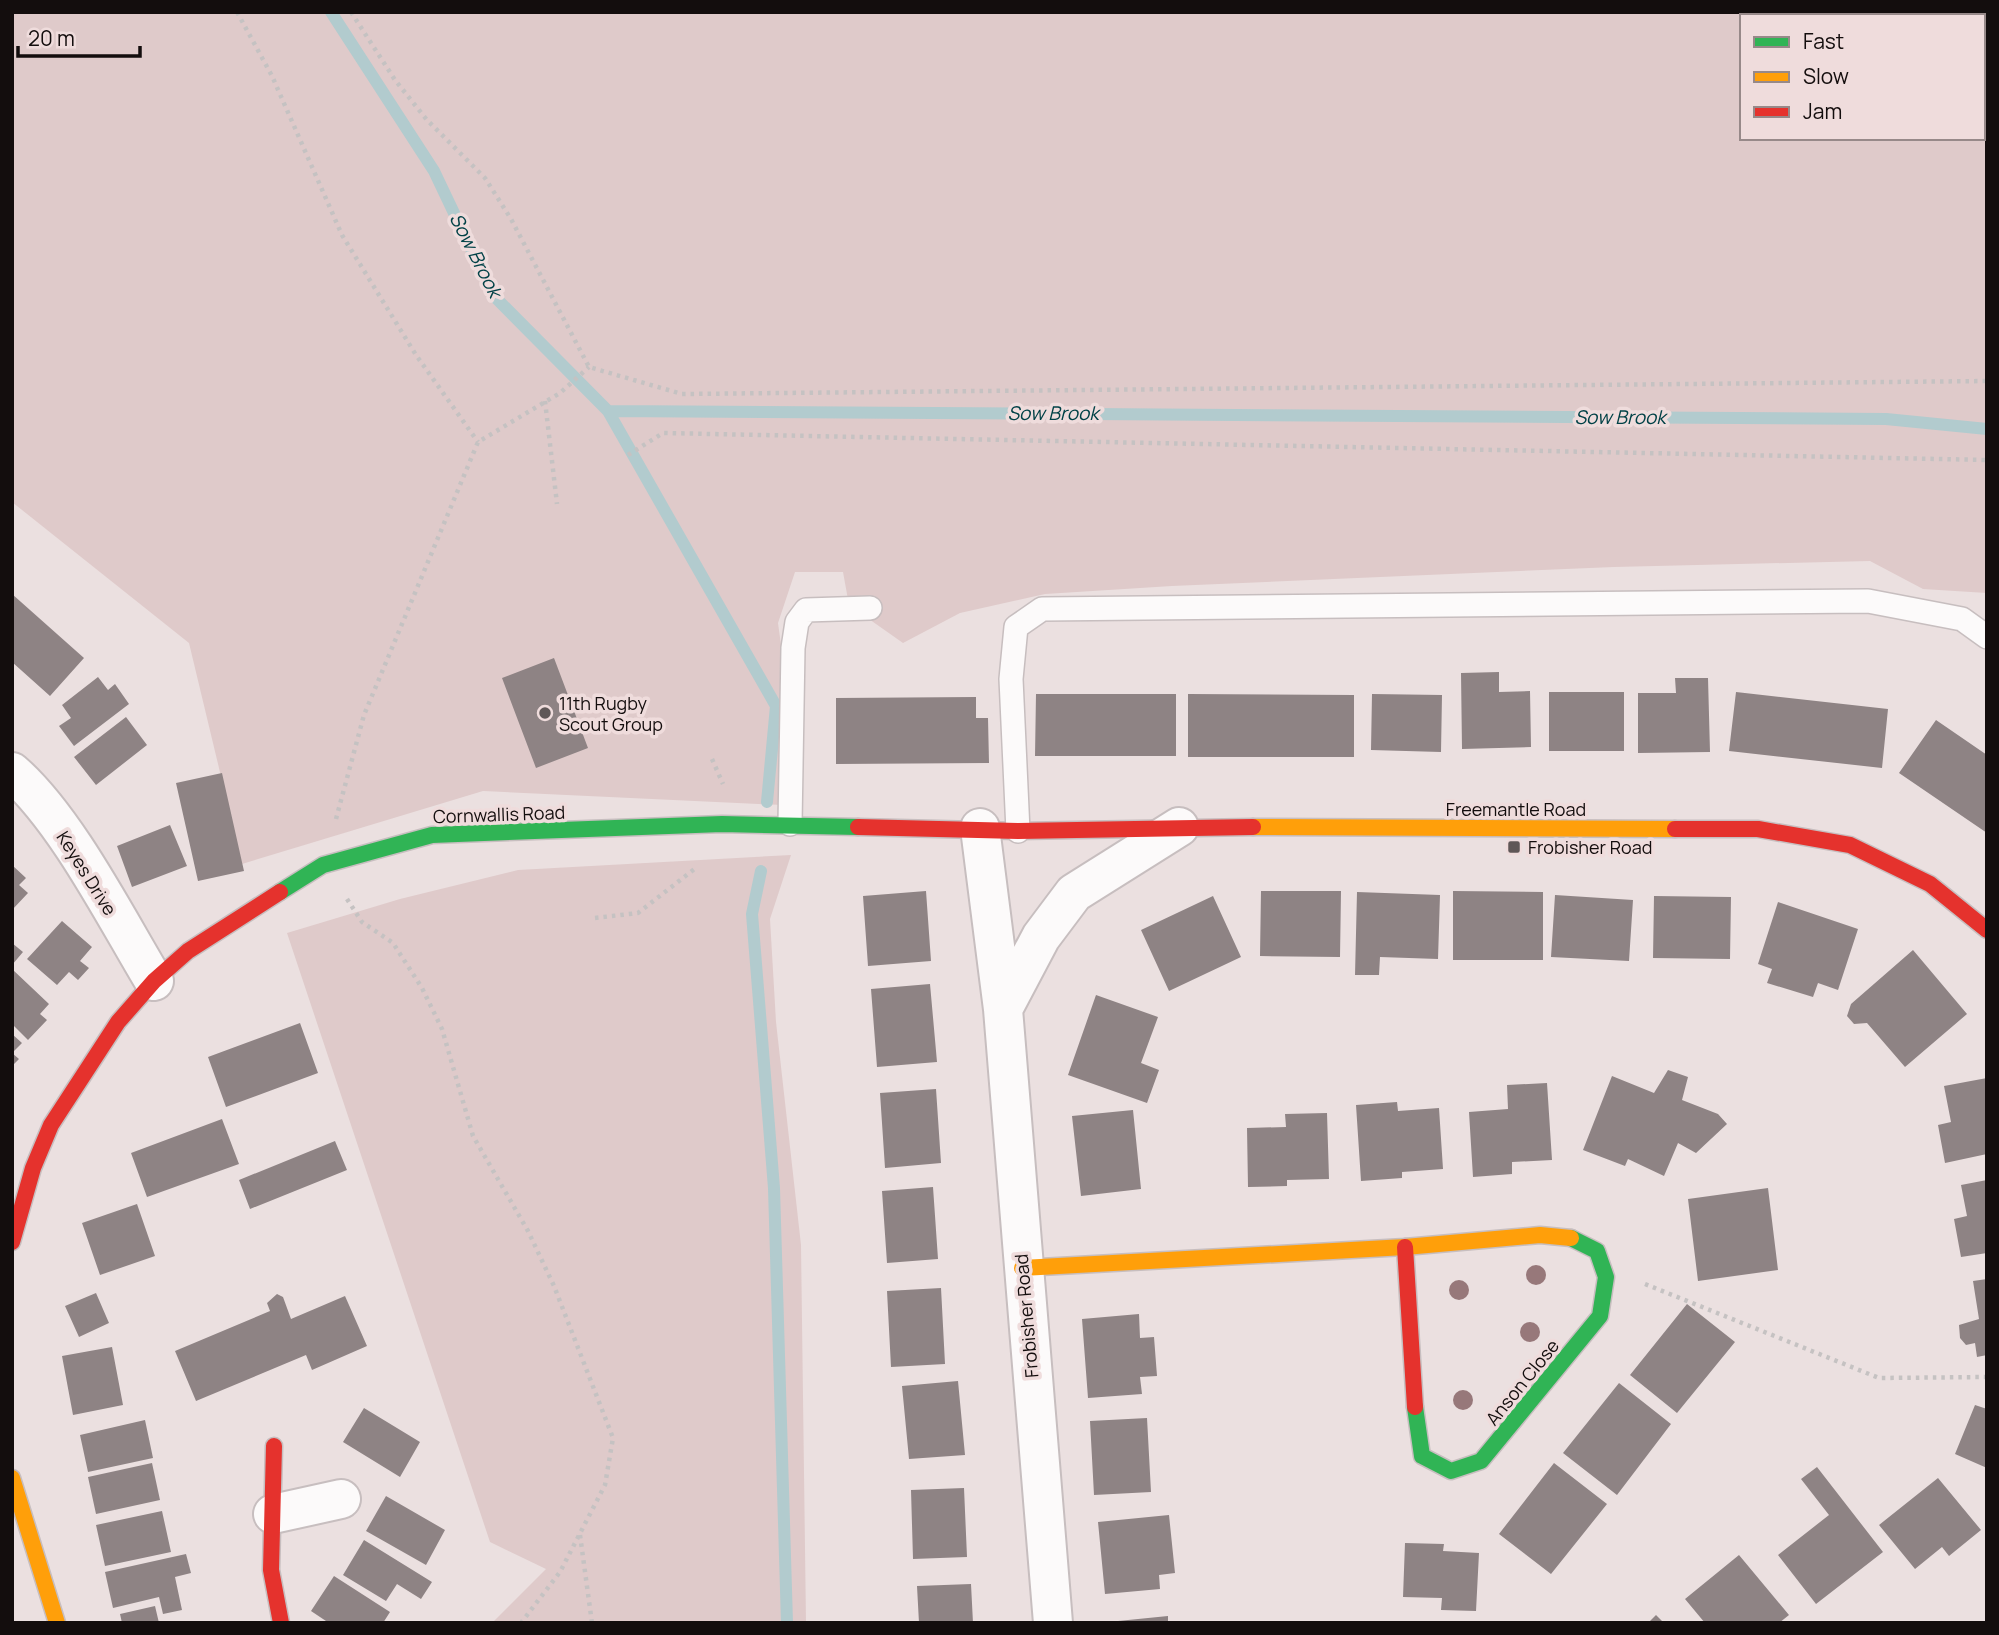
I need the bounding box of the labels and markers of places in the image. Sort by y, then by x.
place label: 11th Rugby Scout Group [559,691,663,736]
marker: 11th Rugby Scout Group [537,705,553,721]
place label: Frobisher Road [1528,835,1652,859]
marker: Frobisher Road [1506,839,1522,855]

